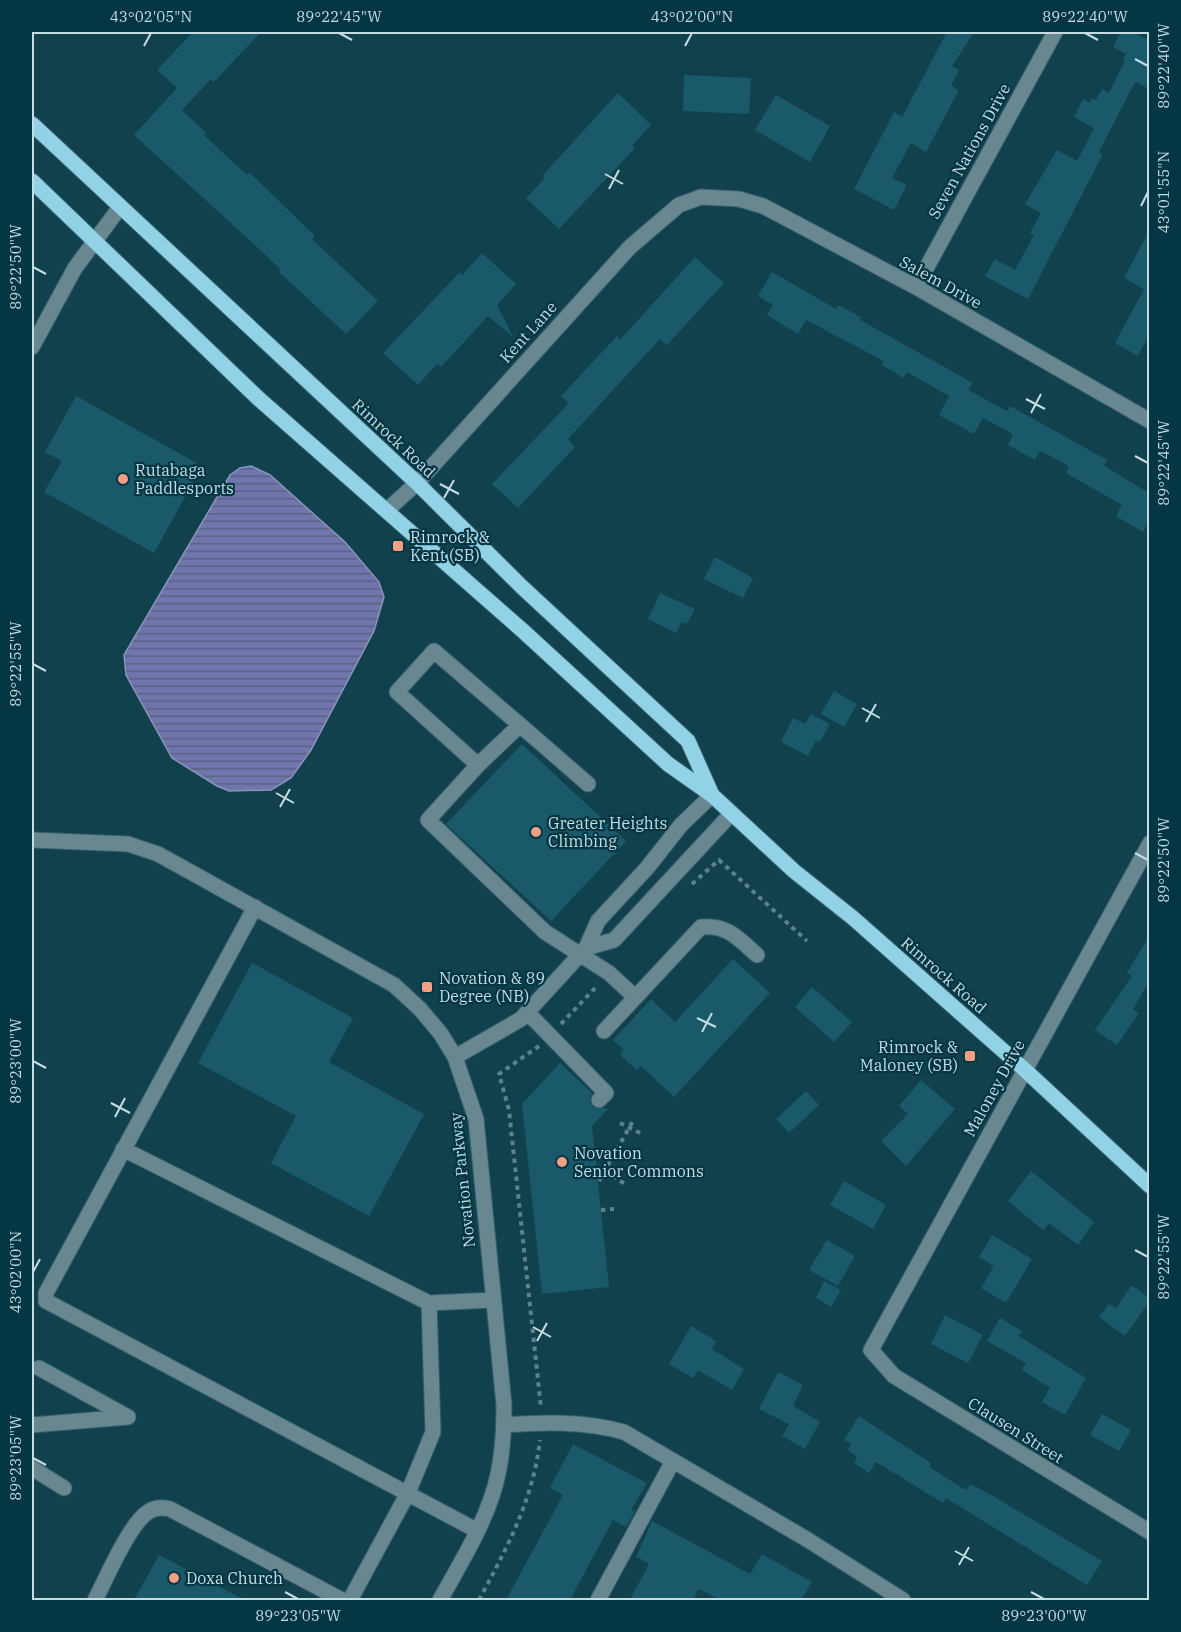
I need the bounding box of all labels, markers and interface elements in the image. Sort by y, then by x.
text: 43°02'05"N [110,7,192,26]
text: 89°22'45"W [296,7,382,26]
text: 43°02'00"N [651,7,733,26]
text: 89°22'40"W [1042,7,1128,26]
text: 89°22'40"W [1154,23,1173,109]
street label: Seven Nations Drive [923,80,1015,222]
text: 43°01'55"N [1154,151,1173,233]
text: 89°22'50"W [6,224,25,310]
street label: Salem Drive [896,251,986,313]
street label: Kent Lane [495,297,561,367]
street label: Rimrock Road [348,394,440,482]
text: 89°22'45"W [1154,420,1173,506]
place label: Rutabaga Paddlesports [135,460,234,498]
marker: Rutabaga Paddlesports [116,472,130,486]
place label: Rimrock & Kent (SB) [410,527,490,565]
marker: Rimrock & Kent (SB) [391,539,405,553]
text: 89°22'55"W [6,621,25,707]
place label: Greater Heights Climbing [548,813,667,851]
text: 89°22'50"W [1154,817,1173,903]
marker: Greater Heights Climbing [529,825,543,839]
street label: Rimrock Road [897,932,991,1018]
place label: Novation & 89 Degree (NB) [439,968,545,1006]
marker: Novation & 89 Degree (NB) [420,980,434,994]
text: 89°23'00"W [6,1018,25,1104]
street label: Maloney Drive [959,1036,1029,1140]
place label: Rimrock & Maloney (SB) [860,1037,958,1075]
marker: Rimrock & Maloney (SB) [963,1049,977,1063]
street label: Novation Parkway [445,1111,479,1249]
place label: Novation Senior Commons [574,1143,704,1181]
marker: Novation Senior Commons [555,1155,569,1169]
text: 89°22'55"W [1154,1214,1173,1300]
text: 43°02'00"N [6,1231,25,1313]
street label: Clausen Street [964,1393,1068,1468]
text: 89°23'05"W [6,1415,25,1501]
place label: Doxa Church [186,1568,283,1588]
marker: Doxa Church [167,1571,181,1585]
text: 89°23'05"W [255,1606,341,1625]
text: 89°23'00"W [1001,1606,1087,1625]

